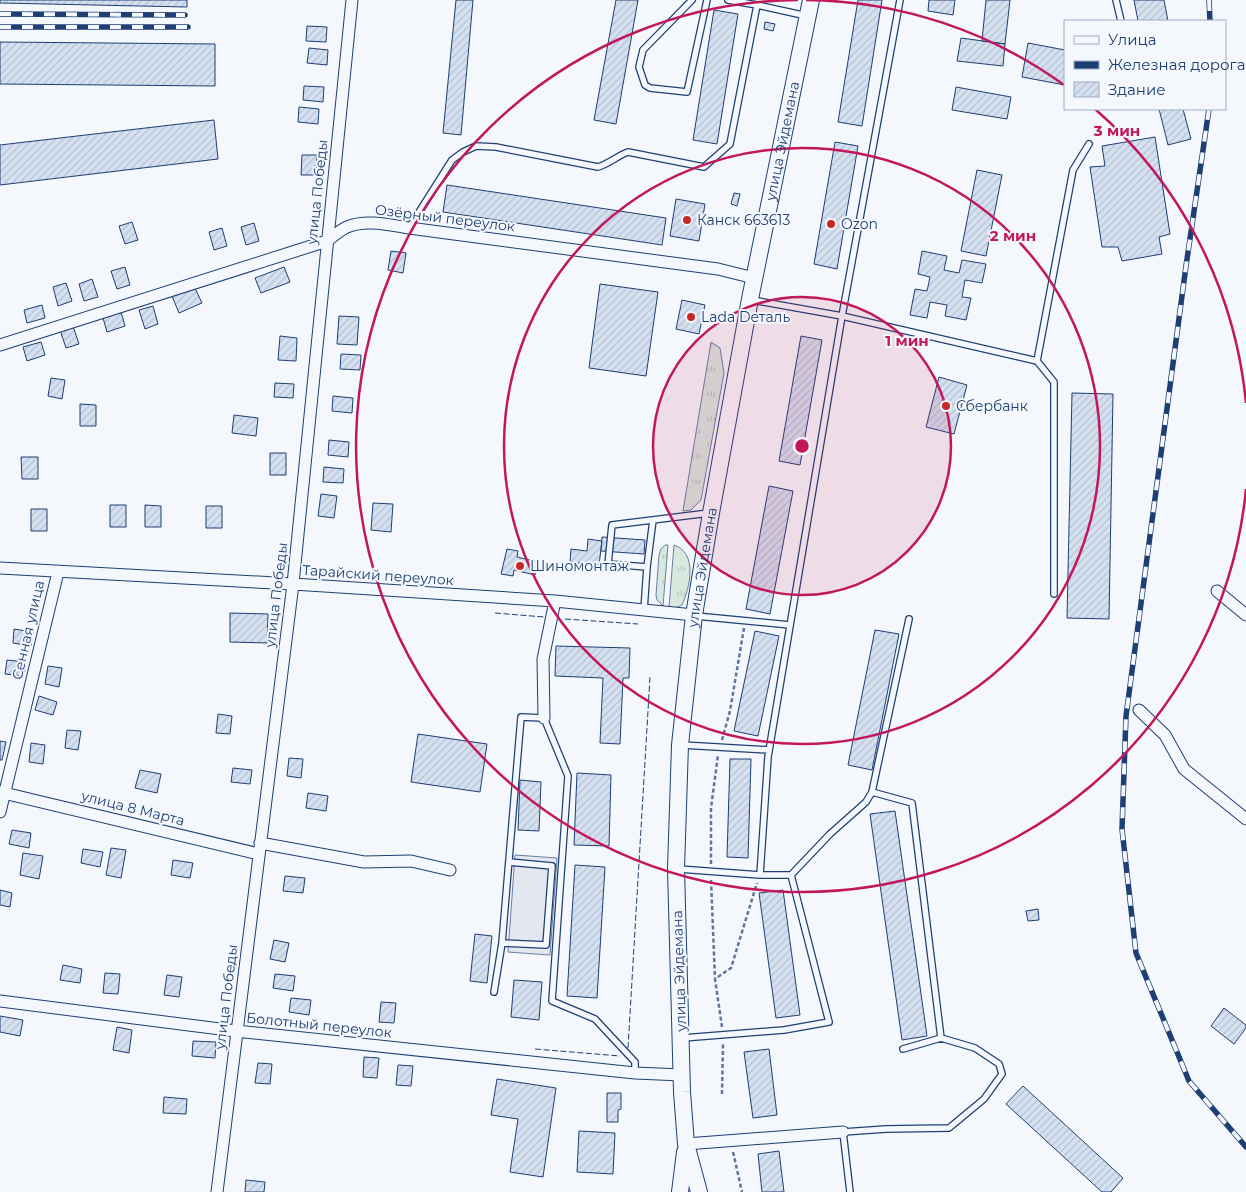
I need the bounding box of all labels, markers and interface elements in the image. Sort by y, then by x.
legend [1064,20,1226,110]
text: Улица [1108,30,1156,49]
text: Железная дорога [1108,55,1245,74]
street label: улица Эйдемана [761,80,803,203]
text: Здание [1108,80,1166,99]
text: 3 мин [1093,121,1140,140]
street label: улица Победы [302,139,331,246]
street label: Озёрный переулок [374,200,516,236]
place label: Канск 663613 [697,211,790,229]
marker: Канск 663613 [681,214,693,226]
place label: Ozon [841,215,878,233]
marker: Ozon [825,218,837,230]
text: 2 мин [990,226,1036,245]
place label: Lada Dеталь [701,308,790,326]
marker: Lada Dеталь [685,311,697,323]
text: 1 мин [885,331,929,350]
place label: Сбербанк [956,397,1028,415]
marker: Сбербанк [940,400,952,412]
centre of rings [793,437,811,455]
street label: улица Эйдемана [684,506,721,629]
street label: улица Победы [261,541,291,650]
place label: Шиномонтаж [530,557,629,575]
marker: Шиномонтаж [514,560,526,572]
street label: Тарайский переулок [302,561,454,589]
street label: Сенная улица [8,579,48,681]
street label: улица 8 Марта [79,786,186,830]
street label: улица Эйдемана [668,910,690,1033]
street label: улица Победы [211,943,241,1052]
street label: Болотный переулок [245,1008,393,1042]

